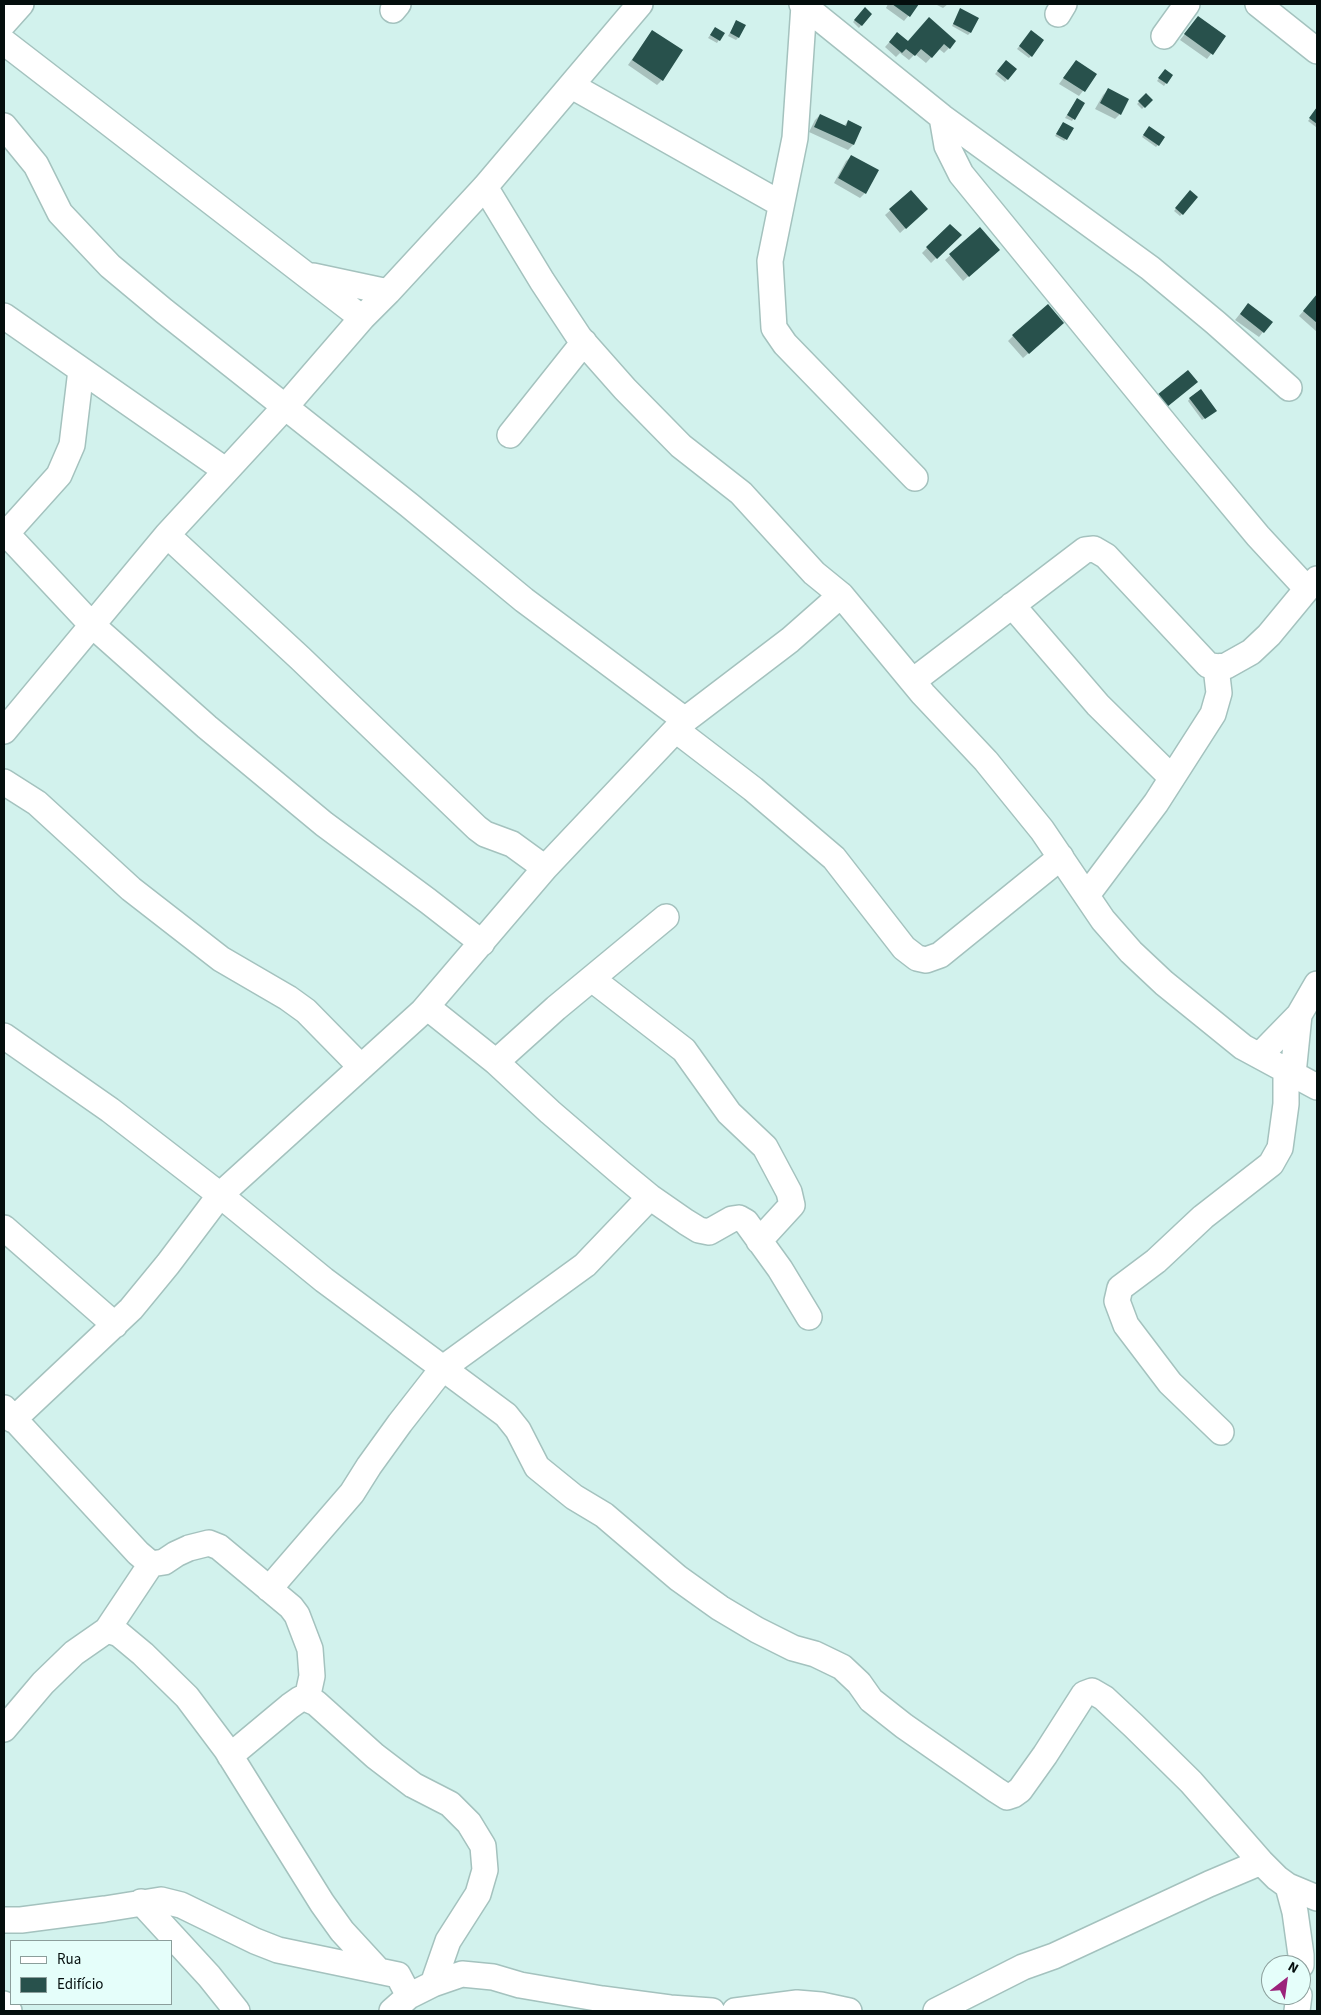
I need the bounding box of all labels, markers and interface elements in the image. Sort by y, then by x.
legend [10,1940,172,2005]
text: Rua [57,1949,81,1970]
north arrow [1261,1955,1311,2005]
text: N [1284,1957,1302,1979]
text: Edifício [57,1974,104,1995]

